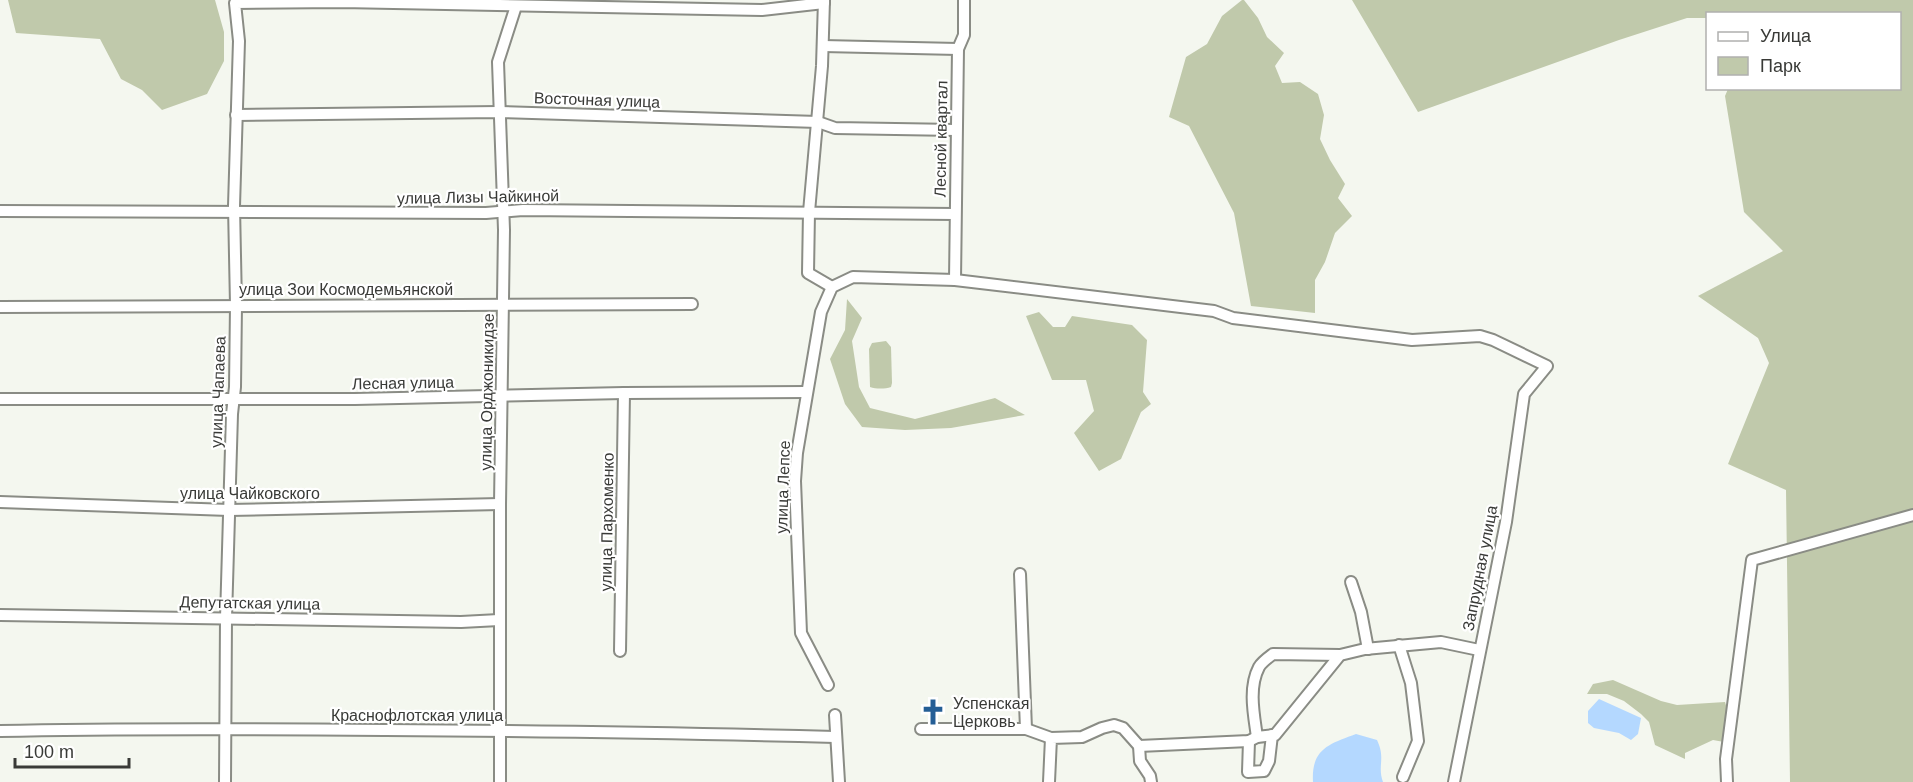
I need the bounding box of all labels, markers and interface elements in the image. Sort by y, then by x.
legend [1706,12,1901,90]
text: Улица [1760,26,1812,46]
text: Парк [1760,56,1801,76]
street label: Лесной квартал [931,81,951,197]
street label: Восточная улица [534,89,661,111]
street label: улица Лизы Чайкиной [397,187,559,207]
street label: улица Зои Космодемьянской [239,281,453,298]
street label: улица Орджоникидзе [477,313,497,471]
street label: улица Чапаева [208,336,228,448]
street label: Лесная улица [352,374,454,392]
street label: улица Лепсе [773,440,793,534]
street label: улица Пархоменко [597,452,617,592]
street label: улица Чайковского [180,485,320,502]
street label: Запрудная улица [1459,504,1501,632]
street label: Депутатская улица [180,593,321,613]
place label: Успенская Церковь [953,695,1029,730]
church icon: Успенская Церковь [918,697,948,727]
street label: Краснофлотская улица [331,707,503,724]
scale bar [15,731,129,769]
text: 100 m [24,742,74,762]

